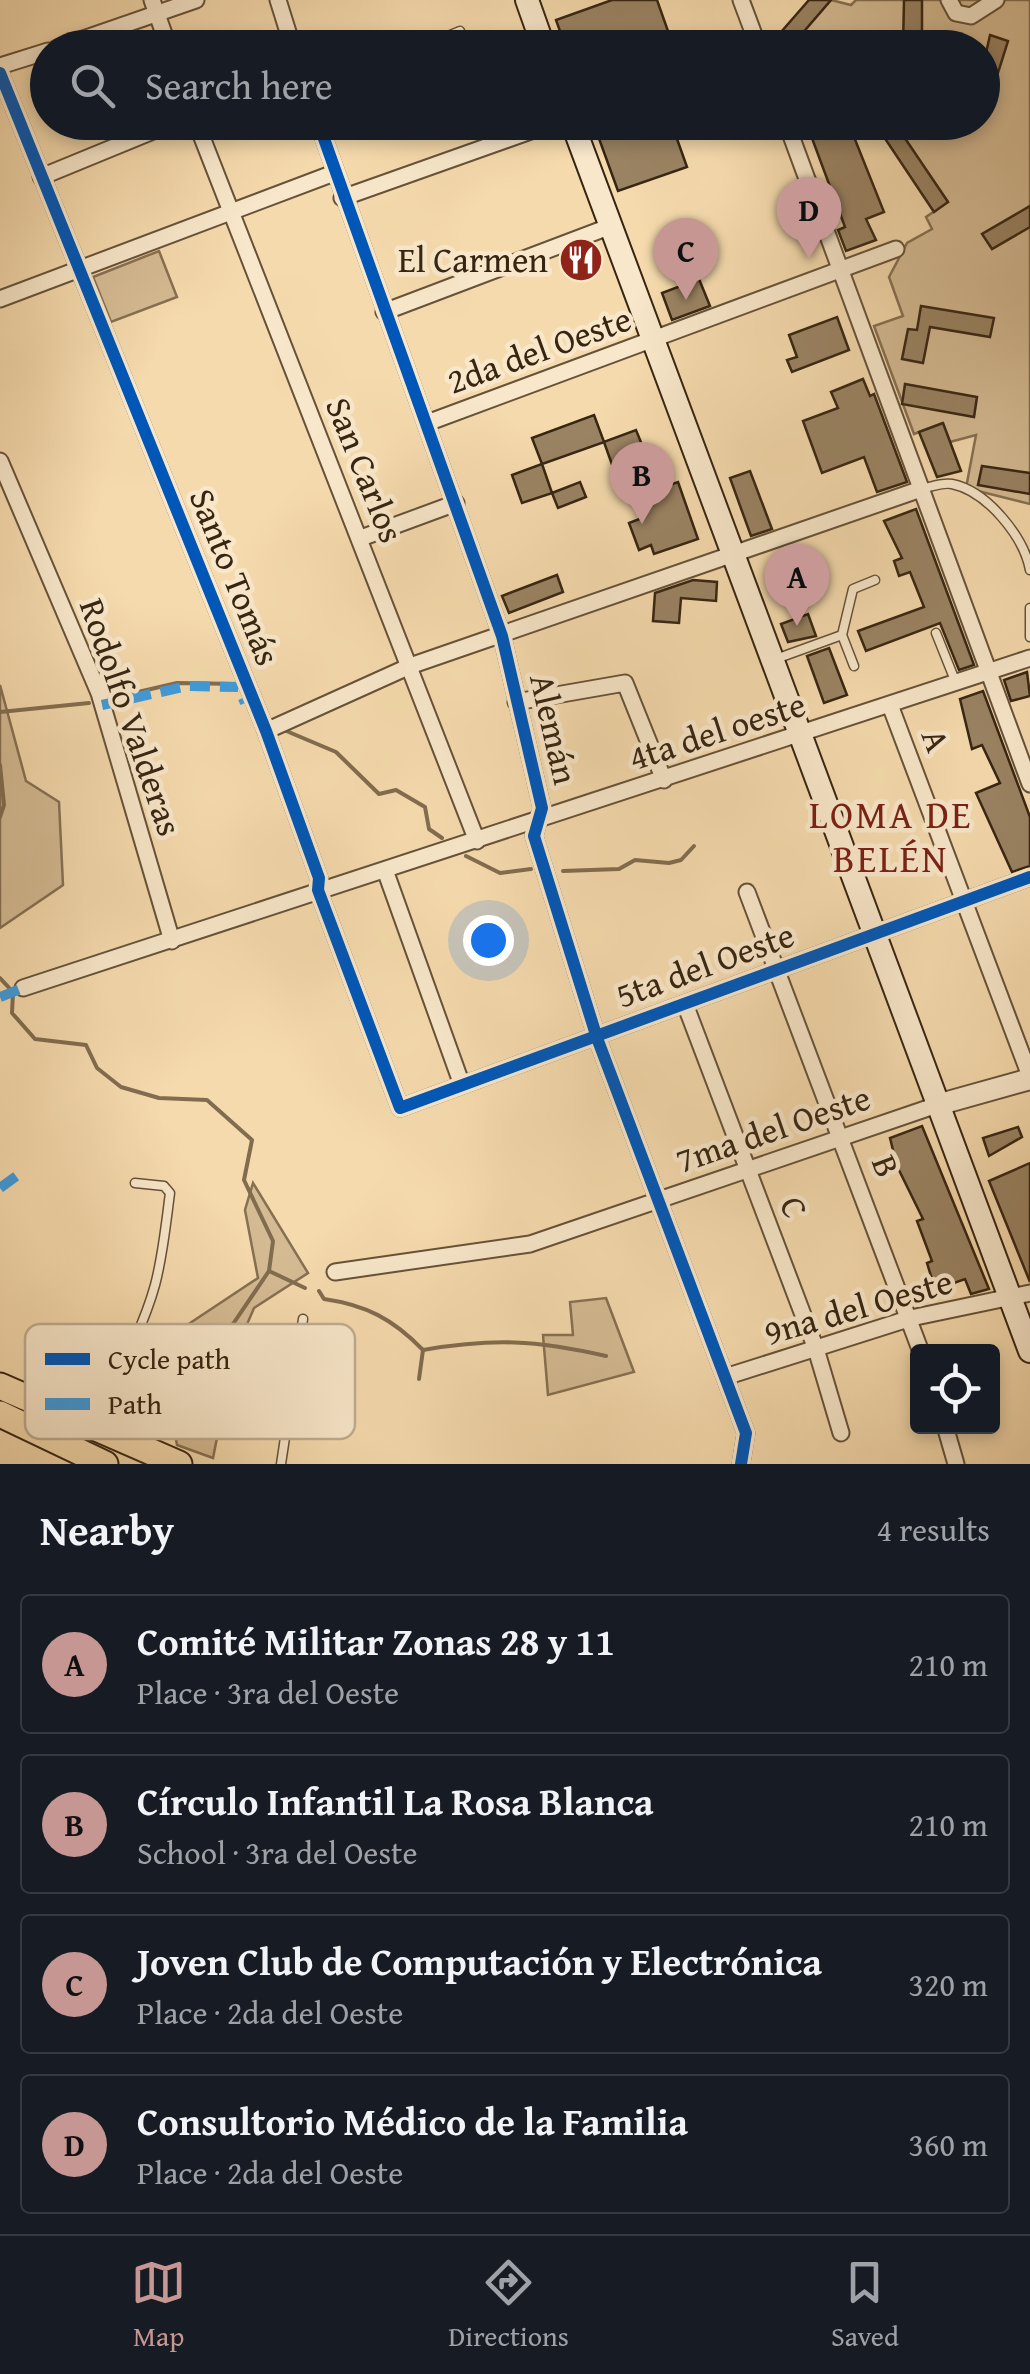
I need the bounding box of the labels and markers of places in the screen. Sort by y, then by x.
pin: D [776,176,842,259]
pin: C [654,218,718,300]
place label: El Carmen [398,234,548,285]
restaurant icon: El Carmen [558,237,604,283]
pin: B [610,442,674,524]
pin: A [764,544,830,626]

